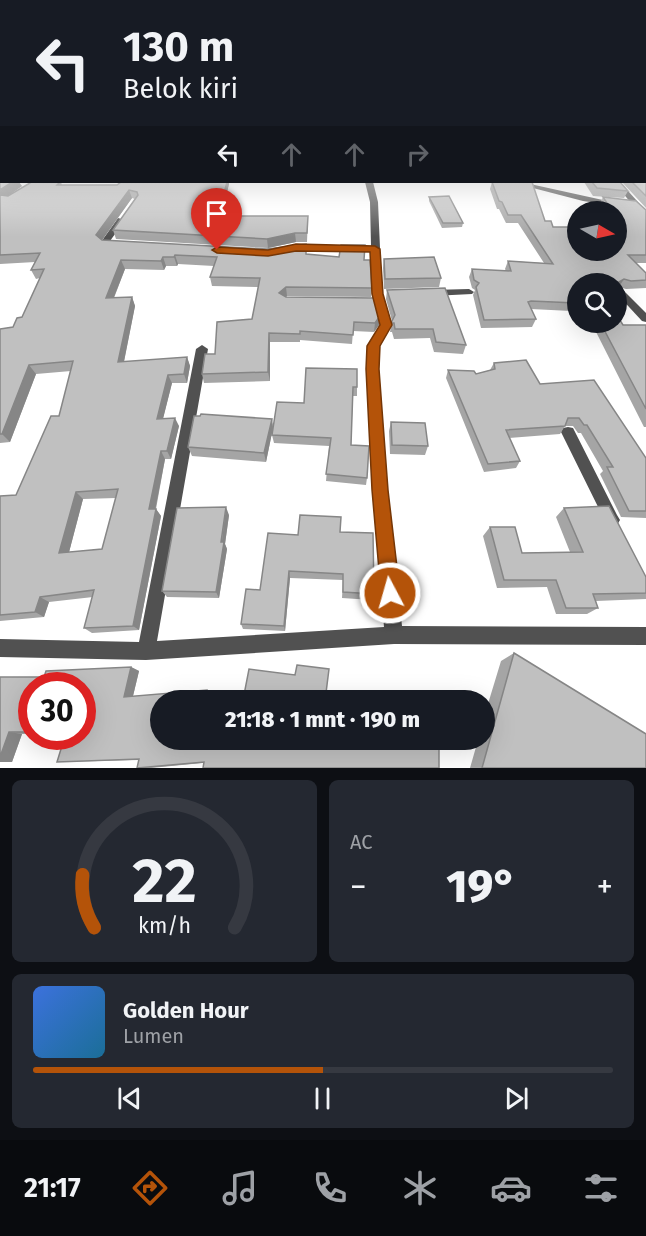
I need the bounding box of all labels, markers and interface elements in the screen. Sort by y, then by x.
text: 130 m [123,22,234,72]
icon: left [24,24,102,102]
text: Belok kiri [123,73,238,105]
icon: left [212,138,245,171]
icon: ahead [275,138,308,171]
icon: ahead [338,138,371,171]
icon: right [401,138,434,171]
pin [191,188,242,250]
icon: arrive [200,197,233,230]
north arrow [567,201,627,261]
map controls [567,201,627,333]
button: search [567,273,627,333]
position arrow [358,561,422,625]
speed limit sign: 30 [18,672,96,750]
text: 21:18 · 1 mnt · 190 m [225,706,420,733]
text: AC [350,830,372,854]
text: 22 [132,844,197,919]
text: 19° [446,860,517,914]
text: − [350,867,367,907]
text: + [597,867,613,907]
text: km/h [138,913,191,939]
text: Golden Hour [123,997,249,1024]
text: Lumen [123,1024,184,1048]
icon: previous [113,1082,146,1115]
icon: pause [306,1082,339,1115]
icon: next [500,1082,533,1115]
icon: directions [129,1167,171,1209]
icon: music [219,1167,261,1209]
icon: phone [309,1167,351,1209]
icon: climate [399,1167,441,1209]
icon: car [490,1167,532,1209]
icon: filters [580,1167,622,1209]
text: 21:17 [24,1172,81,1204]

